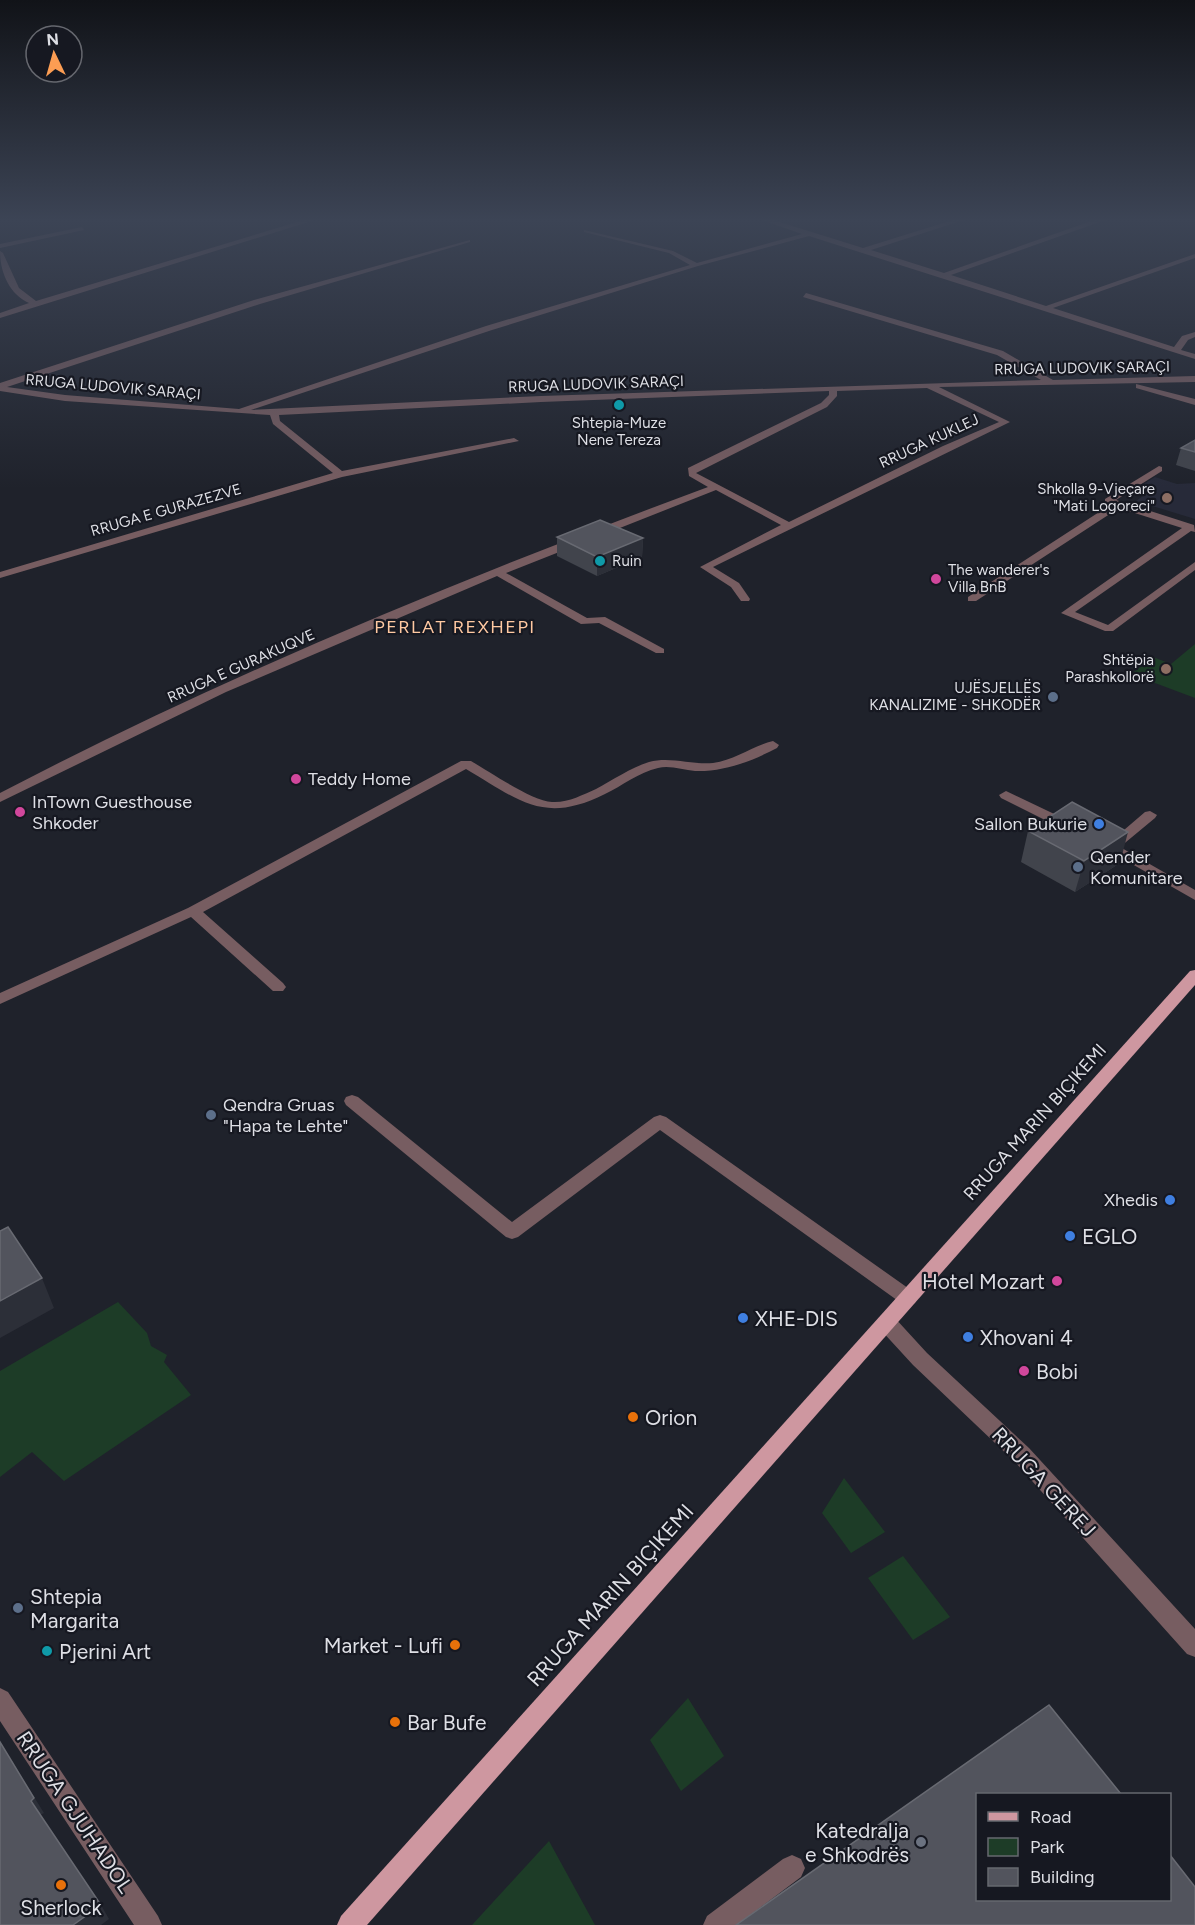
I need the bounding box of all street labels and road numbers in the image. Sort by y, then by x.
street label: RRUGA LUDOVIK SARAÇI [994,357,1170,379]
street label: RRUGA LUDOVIK SARAÇI [25,370,201,404]
street label: RRUGA LUDOVIK SARAÇI [508,372,684,396]
street label: RRUGA KUKLEJ [876,410,982,472]
street label: RRUGA E GURAZEZVE [88,480,244,540]
street label: RRUGA E GURAKUQVE [165,625,317,707]
street label: RRUGA MARIN BIÇIKEMI [959,1039,1111,1205]
street label: RRUGA GEREJ [987,1422,1101,1542]
street label: RRUGA MARIN BIÇIKEMI [522,1499,698,1691]
street label: RRUGA GJUHADOL [12,1726,138,1898]

